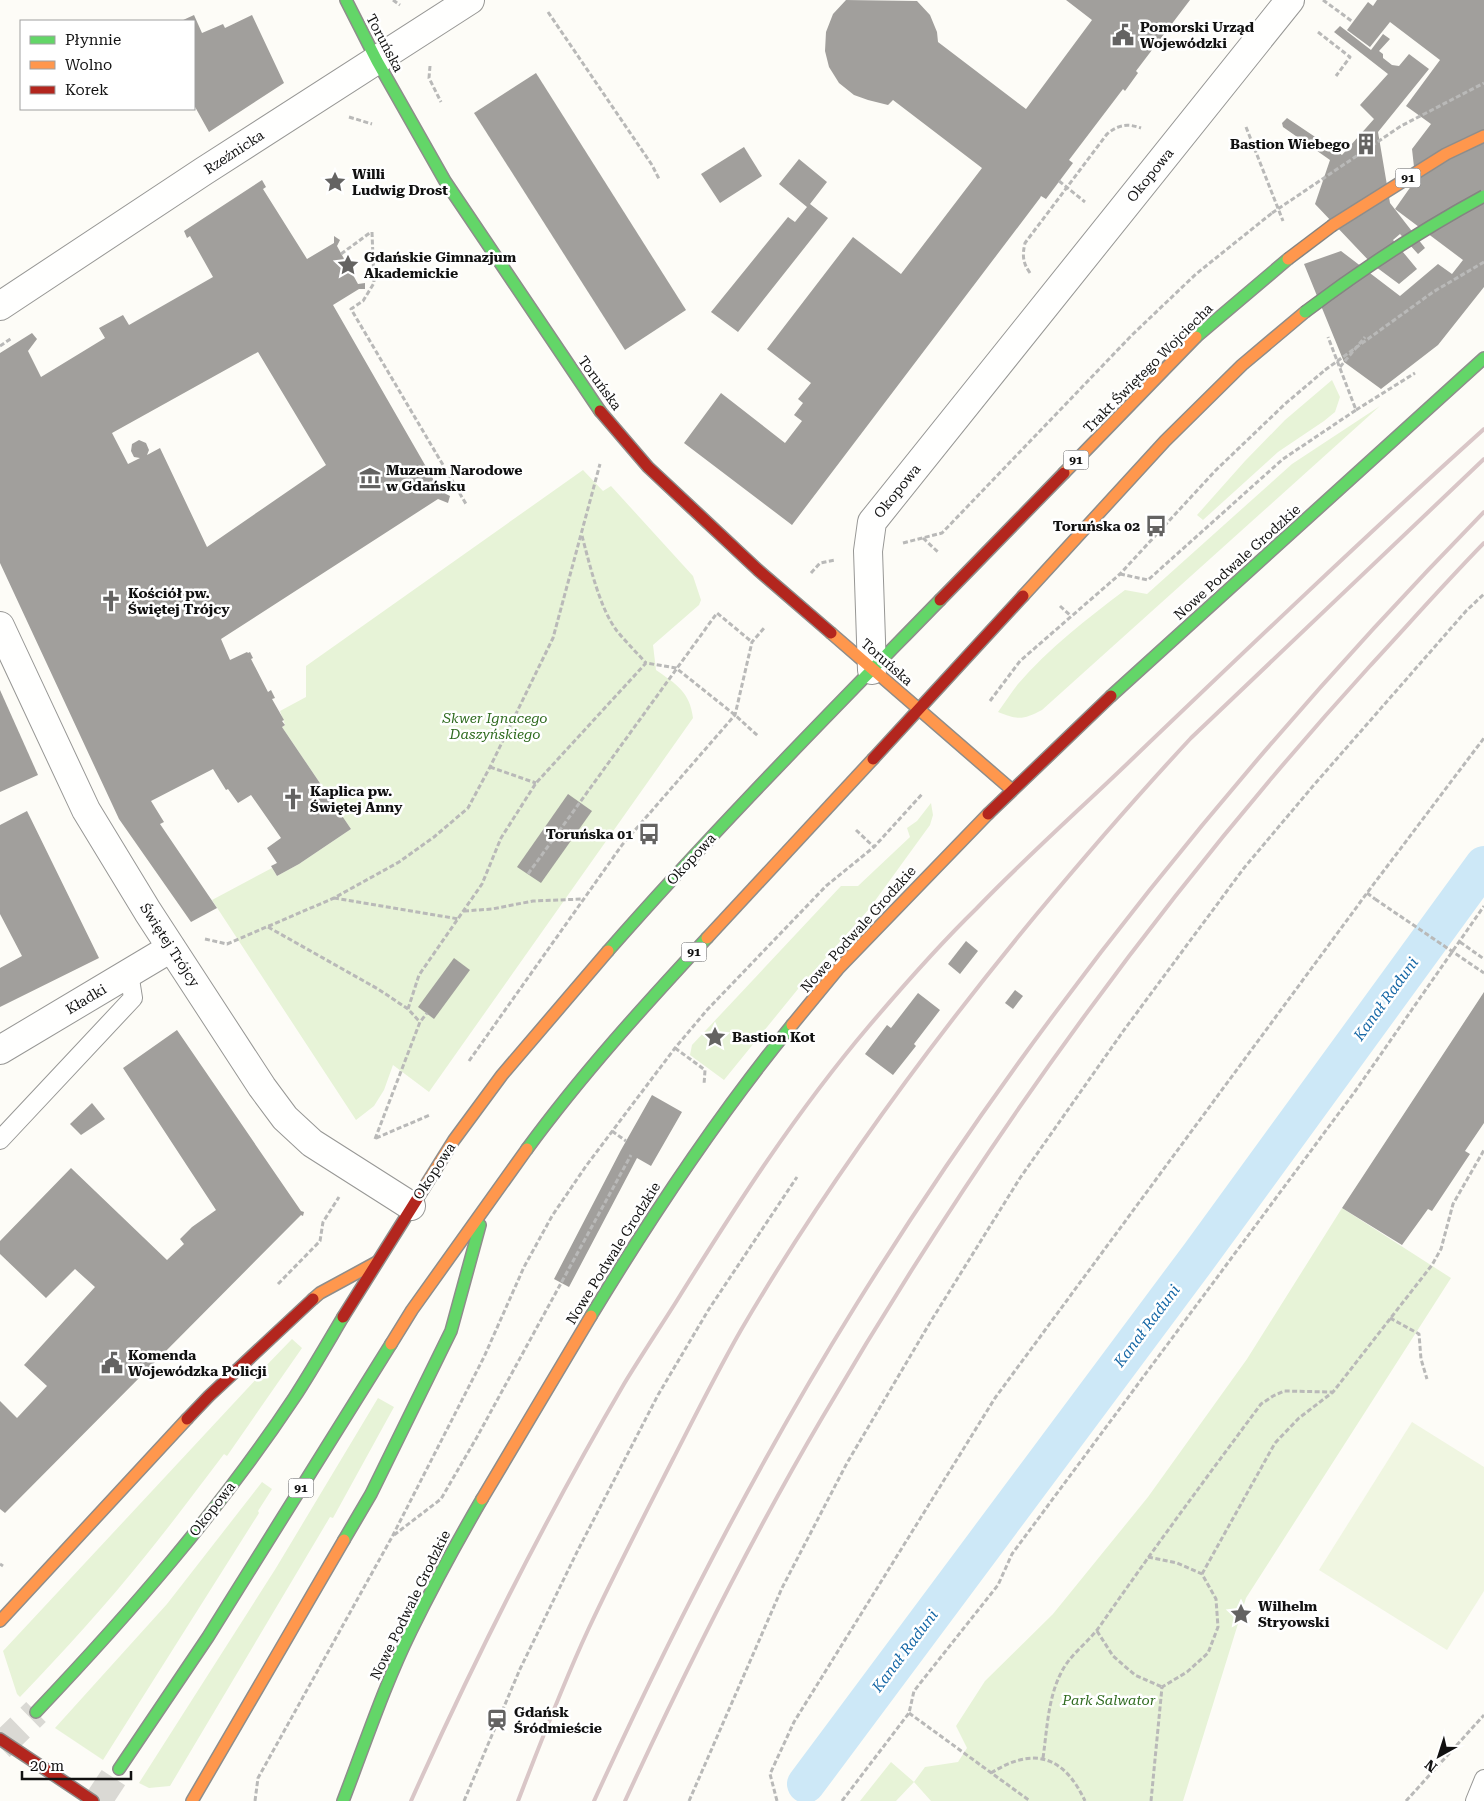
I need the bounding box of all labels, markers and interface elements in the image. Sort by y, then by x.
street label: Toruńska [363,11,407,75]
place label: Pomorski Urząd Wojewódzki [1140,19,1255,51]
legend [20,20,195,110]
public building icon: Pomorski Urząd Wojewódzki [1110,22,1136,48]
text: Płynnie [65,31,121,49]
text: Wolno [65,56,112,74]
text: Korek [65,81,109,99]
street label: Rzeźnicka [201,127,267,177]
building icon: Bastion Wiebego [1353,131,1379,157]
place label: Bastion Wiebego [1230,136,1350,152]
street label: Okopowa [1123,145,1177,205]
place label: Willi Ludwig Drost [352,166,448,198]
road number: 91 [1396,168,1420,188]
place icon: Willi Ludwig Drost [322,169,348,195]
place label: Gdańskie Gimnazjum Akademickie [364,249,517,281]
place icon: Gdańskie Gimnazjum Akademickie [335,252,361,278]
street label: Trakt Świętego Wojciecha [1080,300,1216,436]
street label: Toruńska [575,353,625,414]
road number: 91 [1064,450,1088,470]
street label: Okopowa [870,461,924,521]
place label: Muzeum Narodowe w Gdańsku [386,462,523,494]
museum icon: Muzeum Narodowe w Gdańsku [357,465,383,491]
street label: Nowe Podwale Grodzkie [1171,501,1304,623]
bus stop icon: Toruńska 02 [1143,513,1169,539]
place label: Toruńska 02 [1053,518,1140,534]
place label: Kościół pw. Świętej Trójcy [128,585,230,617]
church icon: Kościół pw. Świętej Trójcy [98,588,124,614]
street label: Toruńska [858,635,916,689]
park label: Skwer Ignacego Daszyńskiego [441,710,548,742]
place label: Kaplica pw. Świętej Anny [310,783,403,815]
church icon: Kaplica pw. Świętej Anny [280,786,306,812]
bus stop icon: Toruńska 01 [636,821,662,847]
place label: Toruńska 01 [546,826,633,842]
street label: Okopowa [663,830,719,888]
street label: Nowe Podwale Grodzkie [797,862,919,995]
street label: Świętej Trójcy [137,900,203,991]
road number: 91 [682,942,706,962]
water label: Kanał Raduni [1349,954,1422,1045]
street label: Kładki [63,980,110,1017]
place icon: Bastion Kot [702,1024,728,1050]
place label: Bastion Kot [732,1029,816,1045]
street label: Okopowa [410,1139,459,1202]
street label: Nowe Podwale Grodzkie [563,1179,664,1327]
water label: Kanał Raduni [1110,1281,1184,1371]
place label: Komenda Wojewódzka Policji [128,1347,267,1379]
public building icon: Komenda Wojewódzka Policji [99,1350,125,1376]
street label: Okopowa [186,1478,238,1539]
road number: 91 [288,1479,314,1498]
street label: Nowe Podwale Grodzkie [367,1527,453,1682]
place label: Wilhelm Stryowski [1258,1598,1330,1630]
place icon: Wilhelm Stryowski [1228,1601,1254,1627]
water label: Kanał Raduni [868,1606,942,1696]
park label: Park Salwator [1061,1692,1156,1708]
place label: Gdańsk Śródmieście [514,1704,602,1736]
station icon: Gdańsk Śródmieście [484,1707,510,1733]
north arrow [1414,1731,1464,1781]
scale bar [22,1748,131,1780]
text: N [1421,1756,1440,1776]
text: 20 m [30,1757,65,1775]

